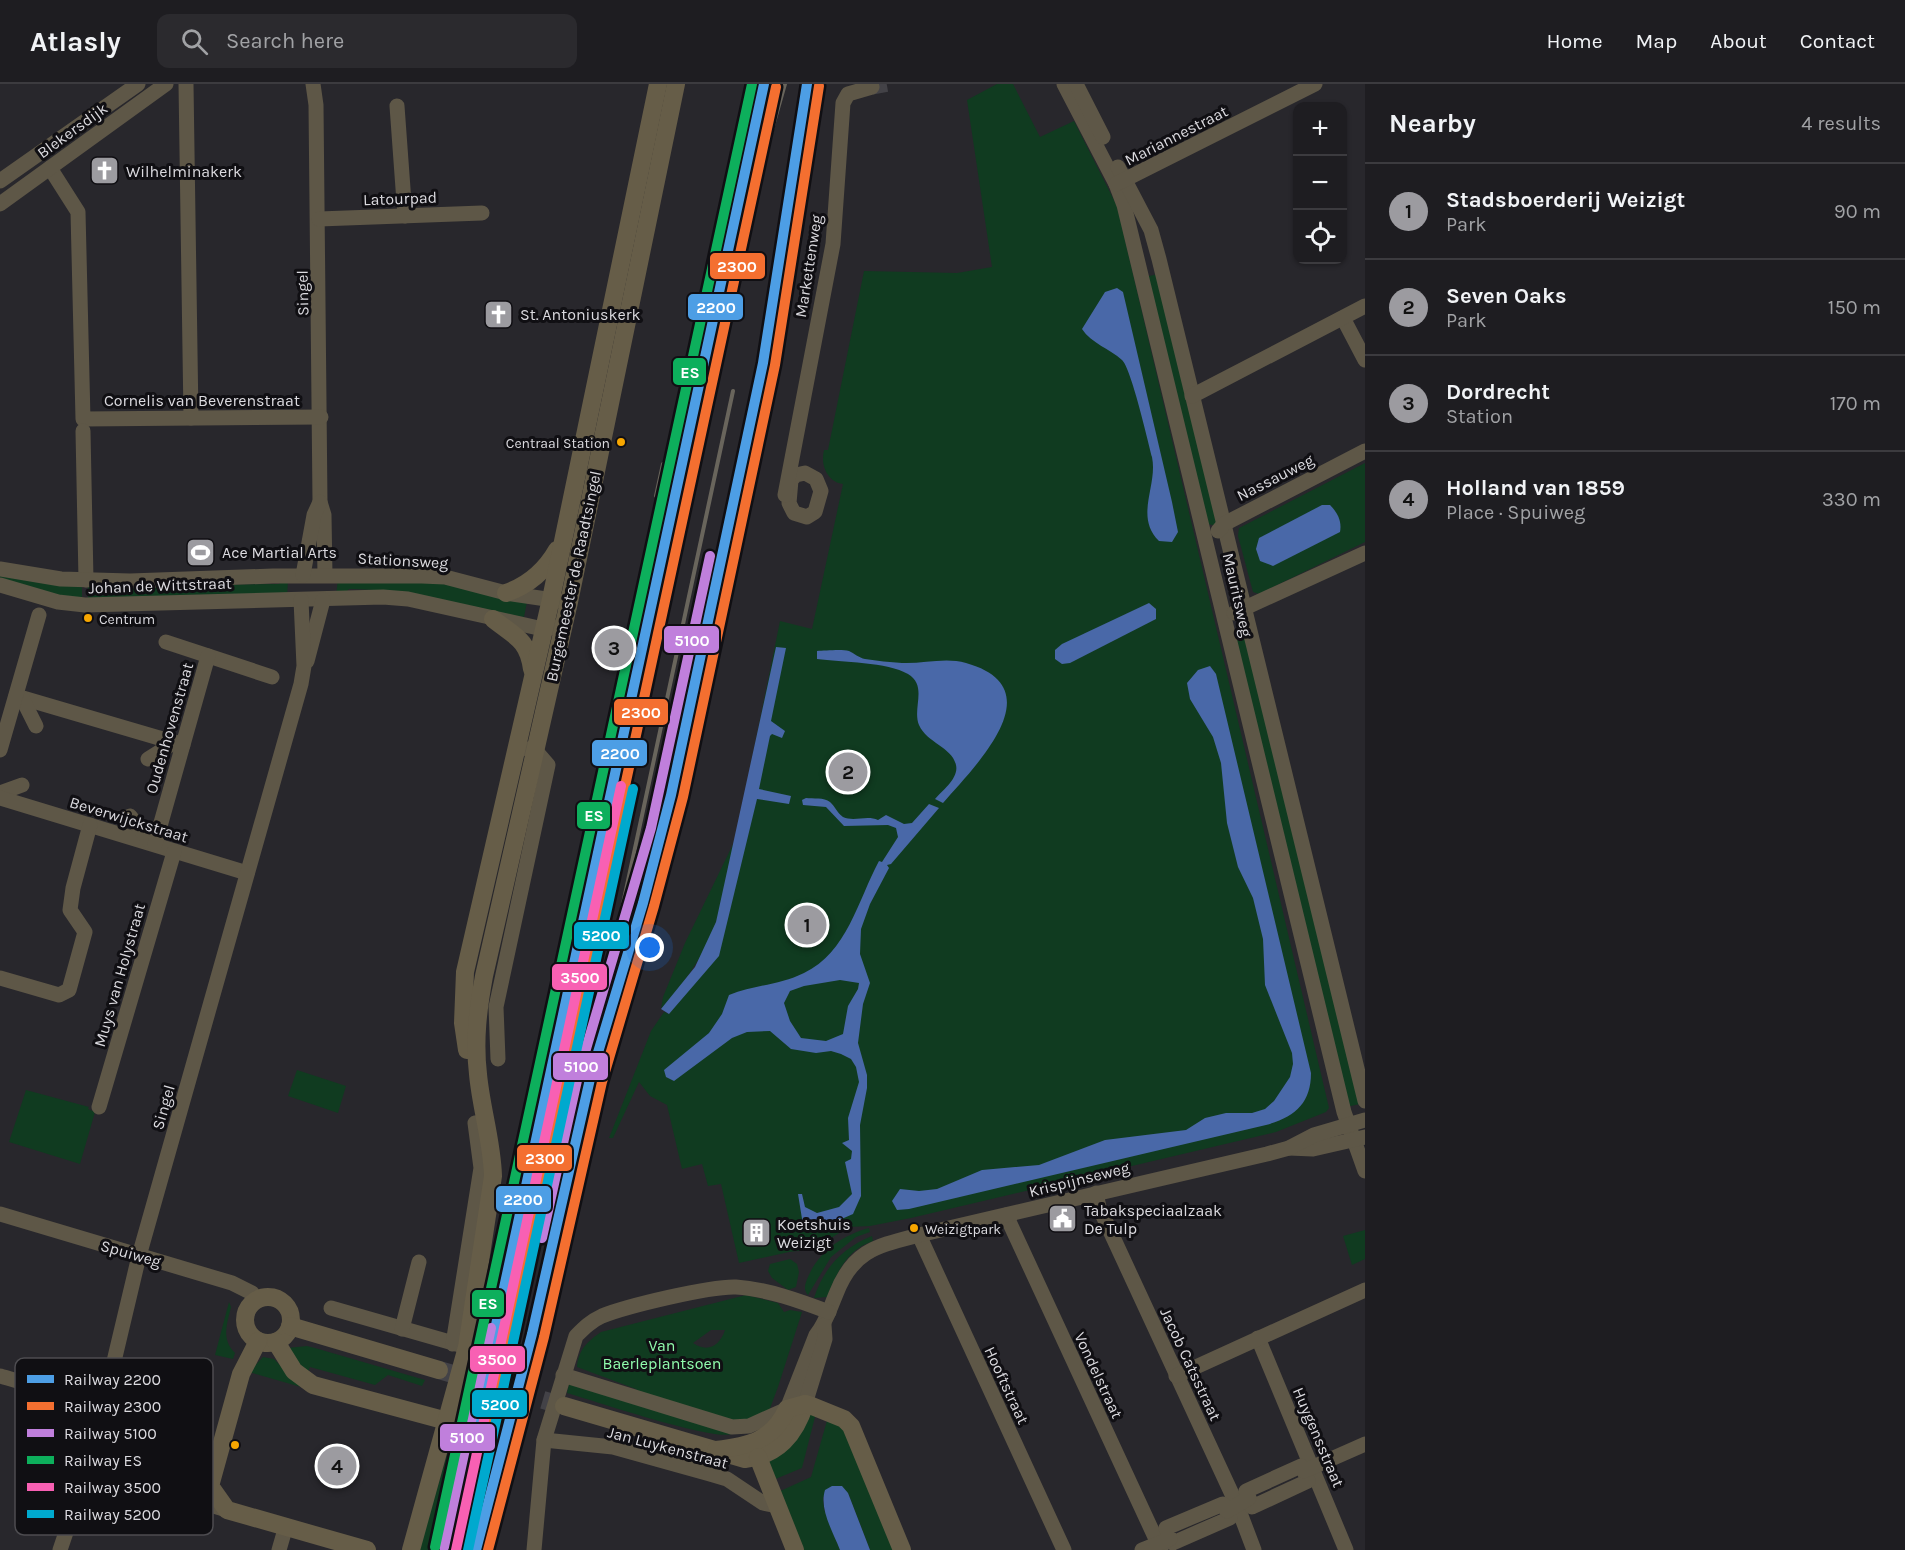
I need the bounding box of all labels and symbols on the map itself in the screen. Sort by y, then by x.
street label: Blekersdijk [33,99,111,162]
street label: Mariannestraat [1122,101,1231,170]
church icon: Wilhelminakerk [89,155,121,187]
place label: Wilhelminakerk [126,162,242,181]
street label: Latourpad [363,188,437,209]
street label: Markettenweg [791,213,826,319]
line badge: 2300 [709,252,766,280]
text: 2300 [717,257,757,276]
street label: Singel [293,270,312,316]
line badge: 2200 [687,293,744,321]
church icon: St. Antoniuskerk [483,298,515,330]
text: 2200 [696,298,736,317]
place label: St. Antoniuskerk [520,305,641,324]
line badge: ES [672,357,707,386]
text: ES [680,363,700,382]
street label: Cornelis van Beverenstraat [104,391,300,410]
place label: Centraal Station [506,435,610,452]
marker: Centraal Station [615,436,627,448]
street label: Nassauweg [1234,450,1317,505]
street label: Burgemeester de Raadtsingel [542,469,605,683]
sports icon: Ace Martial Arts [185,536,217,568]
place label: Ace Martial Arts [222,543,337,562]
street label: Stationsweg [357,549,449,572]
street label: Mauritsweg [1219,551,1256,639]
street label: Johan de Wittstraat [88,574,232,597]
place label: Centrum [99,611,155,628]
marker: Centrum [82,612,94,624]
line badge: 5100 [663,625,720,654]
pin: 3 [594,626,634,670]
text: 5100 [674,631,710,650]
street label: Oudenhovenstraat [142,660,197,796]
line badge: 2300 [613,698,669,726]
text: 2300 [621,703,661,722]
line badge: 2200 [591,739,648,767]
text: 2200 [600,744,640,763]
pin: 2 [828,750,868,794]
street label: Beverwijckstraat [67,792,190,846]
line badge: ES [576,801,611,830]
text: ES [584,806,604,825]
street label: Muys van Holystraat [90,901,149,1049]
pin: 1 [788,902,826,948]
line badge: 5200 [573,921,630,950]
text: 5200 [581,926,621,945]
your location [635,933,664,962]
line badge: 3500 [551,963,608,991]
text: 3500 [560,968,600,987]
line badge: 5100 [552,1052,609,1081]
text: 5100 [563,1057,599,1076]
street label: Singel [148,1082,179,1132]
line badge: 2300 [516,1144,573,1172]
text: 2300 [525,1149,565,1168]
street label: Krispijnseweg [1027,1158,1131,1201]
line badge: 2200 [495,1185,552,1213]
text: 2200 [503,1190,543,1209]
place label: Tabakspeciaalzaak De Tulp [1084,1201,1222,1238]
public building icon: Tabakspeciaalzaak De Tulp [1047,1203,1079,1235]
place label: Koetshuis Weizigt [777,1215,851,1252]
building icon: Koetshuis Weizigt [740,1217,772,1249]
place label: Weizigtpark [925,1221,1001,1238]
marker: Weizigtpark [908,1222,920,1234]
street label: Spuiweg [98,1236,163,1271]
line badge: ES [471,1289,505,1318]
text: ES [478,1294,498,1313]
street label: Jacob Catsstraat [1156,1305,1225,1424]
street label: Vondelstraat [1070,1329,1127,1421]
park label: Van Baerleplantsoen [603,1336,721,1373]
street label: Hooftstraat [980,1343,1033,1427]
line badge: 3500 [469,1345,526,1373]
text: 3500 [477,1350,517,1369]
legend [15,1358,213,1535]
text: Railway 2200 [64,1370,161,1389]
street label: Huygensstraat [1289,1384,1348,1490]
line badge: 5200 [471,1389,528,1418]
text: 5200 [480,1395,520,1414]
text: Railway 2300 [64,1397,161,1416]
street label: Jan Luykenstraat [605,1422,730,1473]
line badge: 5100 [439,1423,496,1452]
text: Railway 5100 [64,1424,157,1443]
text: 5100 [449,1428,485,1447]
unlabelled marker [229,1439,241,1451]
pin: 4 [318,1444,356,1488]
text: Railway ES [64,1451,142,1470]
text: Railway 3500 [64,1478,161,1497]
text: Railway 5200 [64,1505,161,1524]

